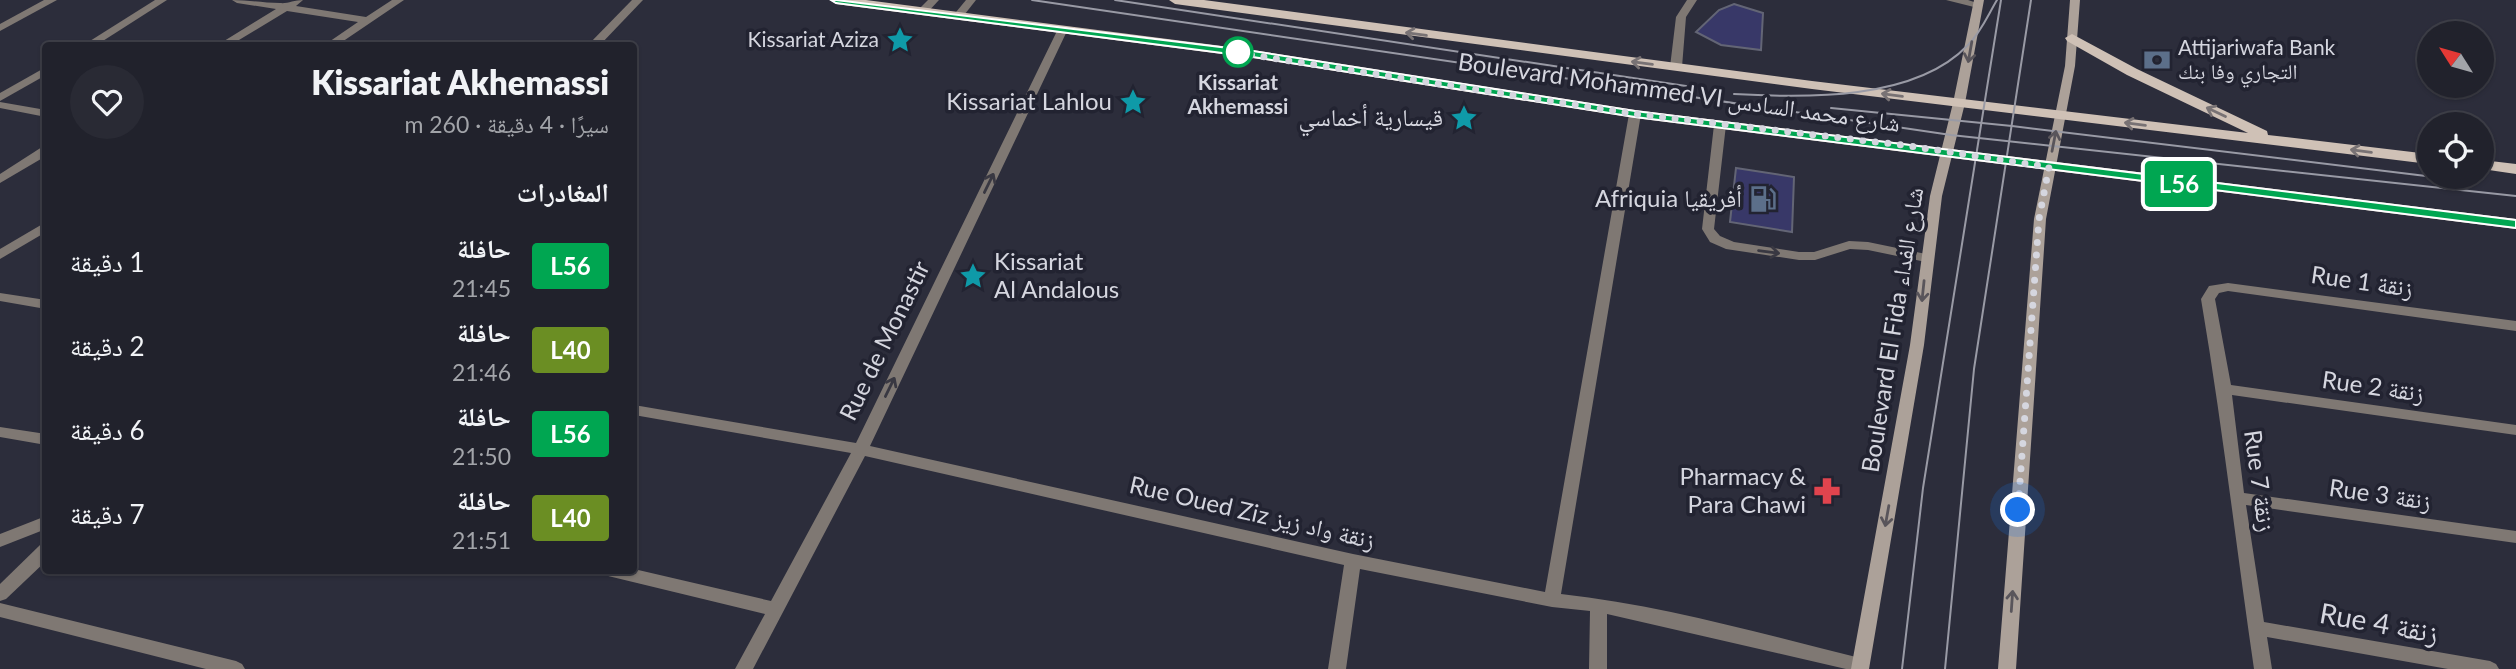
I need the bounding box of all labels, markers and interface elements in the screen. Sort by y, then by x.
north arrow [2417,21,2494,98]
map controls [2417,21,2494,189]
place icon: Kissariat Aziza [885,25,915,55]
place label: Kissariat Aziza [748,26,879,51]
one-way arrow [1405,27,1428,40]
place label: Attijariwafa Bank التجاري وفا بنك [2178,34,2336,88]
marker: Kissariat Akhemassi [1223,37,1253,67]
one-way arrow [1962,40,1976,63]
bank icon: Attijariwafa Bank التجاري وفا بنك [2142,45,2172,75]
street label: Boulevard Mohammed VI شارع محمد السادس [1456,46,1902,139]
one-way arrow [1631,56,1653,69]
text: Kissariat Akhemassi [311,62,609,102]
button: heart [70,65,144,139]
place label: Kissariat Akhemassi [1187,69,1288,118]
place label: Kissariat Lahlou [946,86,1112,115]
place icon: Kissariat Lahlou [1118,87,1148,117]
one-way arrow [1881,88,1903,101]
place label: قيسارية أخماسي [1299,102,1443,137]
place icon: قيسارية أخماسي [1449,103,1479,133]
one-way arrow [2206,105,2227,118]
text: سيرًا · 4 دقيقة · 260 m [404,110,609,138]
button: locate [2417,112,2494,189]
one-way arrow [2125,117,2147,130]
one-way arrow [2048,130,2062,153]
one-way arrow [2350,144,2373,157]
line badge: L56 [2139,161,2219,207]
text: L56 [2159,169,2199,198]
one-way arrow [983,172,996,194]
text: المغادرات [517,176,609,208]
place label: Afriquia أفريقيا [1595,183,1742,212]
fuel station icon: Afriquia أفريقيا [1748,184,1778,214]
street label: Boulevard El Fida شارع الفداء [1855,185,1930,475]
text: حافلة [457,232,511,264]
one-way arrow [1757,245,1780,258]
text: 1 دقيقة [70,246,145,278]
place label: Kissariat Al Andalous [994,246,1119,303]
text: L56 [550,251,591,280]
street label: Rue de Monastir [833,256,935,425]
street label: Rue 1 زنقة [2309,259,2415,302]
place icon: Kissariat Al Andalous [958,261,988,291]
text: 21:45 [452,274,511,302]
one-way arrow [1916,279,1929,302]
text: حافلة [457,316,511,348]
text: 2 دقيقة [70,330,145,362]
text: L40 [550,335,591,364]
text: 21:46 [452,358,511,386]
street label: Rue 2 زنقة [2320,364,2426,407]
one-way arrow [884,377,898,398]
text: حافلة [457,400,511,432]
text: 6 دقيقة [70,414,145,446]
text: L56 [550,419,591,448]
street label: Rue 7 زنقة [2239,428,2282,534]
text: 21:50 [452,442,511,470]
place label: Pharmacy & Para Chawi [1679,461,1806,518]
street label: Rue Oued Ziz زنقة واد زيز [1127,469,1378,554]
street label: Rue 3 زنقة [2327,472,2433,515]
pharmacy icon: Pharmacy & Para Chawi [1812,476,1842,506]
text: حافلة [457,484,511,516]
your location [2000,492,2035,527]
text: 7 دقيقة [70,498,145,530]
text: L40 [550,503,591,532]
one-way arrow [1879,504,1893,526]
text: 21:51 [452,526,511,554]
one-way arrow [2006,590,2019,613]
street label: Rue 4 زنقة [2317,595,2441,649]

